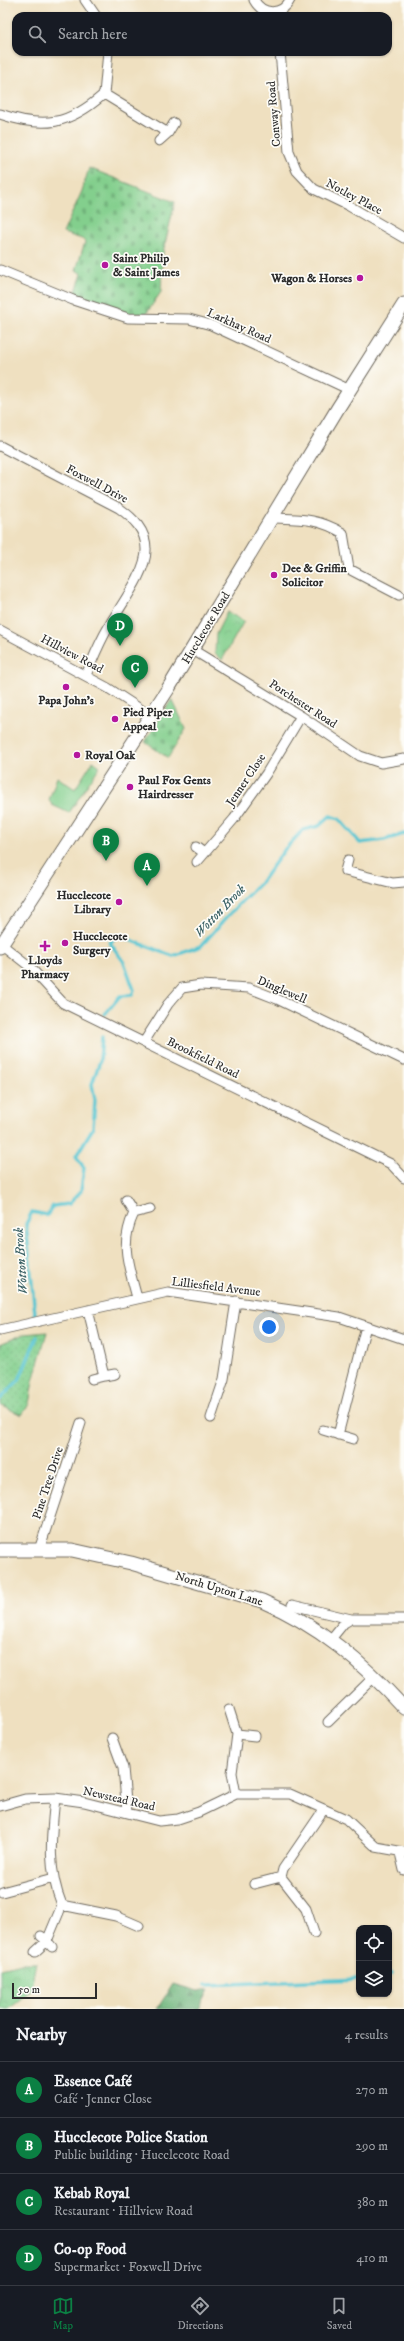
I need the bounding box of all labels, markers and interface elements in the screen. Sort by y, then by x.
search box [12,12,392,56]
icon: search [26,23,48,45]
text: Search here [58,25,127,44]
street label: Conway Road [264,81,284,147]
street label: Notley Place [323,176,385,218]
place label: Saint Philip & Saint James [113,251,180,280]
marker: Saint Philip & Saint James [100,260,110,270]
place label: Wagon & Horses [270,271,352,286]
marker: Wagon & Horses [355,273,365,283]
street label: Larkhay Road [205,305,273,347]
street label: Foxwell Drive [64,461,130,507]
place label: Dee & Griffin Solicitor [282,561,348,590]
marker: Dee & Griffin Solicitor [269,570,279,580]
street label: Hucclecote Road [179,589,233,667]
pin: D [107,613,133,646]
street label: Hillview Road [38,631,106,677]
pin: C [122,655,148,688]
street label: Porchester Road [266,676,340,732]
marker: Papa John's [61,682,71,692]
place label: Papa John's [38,693,94,708]
place label: Pied Piper Appeal [122,705,173,734]
marker: Pied Piper Appeal [110,714,120,724]
place label: Royal Oak [85,748,136,763]
marker: Royal Oak [72,750,82,760]
street label: Jenner Close [222,751,269,810]
place label: Paul Fox Gents Hairdresser [138,773,211,802]
marker: Paul Fox Gents Hairdresser [125,782,135,792]
pin: B [93,828,119,861]
pin: A [134,853,160,886]
water label: Wotton Brook [191,881,249,941]
place label: Hucclecote Library [57,888,111,917]
marker: Hucclecote Library [114,897,124,907]
place label: Hucclecote Surgery [73,929,127,958]
marker: Hucclecote Surgery [60,938,70,948]
marker: Lloyds Pharmacy [40,941,50,951]
place label: Lloyds Pharmacy [21,953,69,982]
street label: Dinglewell [255,973,309,1007]
street label: Brookfield Road [165,1034,241,1082]
water label: Wotton Brook [11,1227,31,1295]
street label: Lilliesfield Avenue [171,1274,261,1300]
your location [259,1317,279,1337]
street label: Pine Tree Drive [29,1445,67,1521]
street label: North Upton Lane [173,1569,265,1609]
street label: Newstead Road [81,1783,157,1815]
map controls [356,1925,392,1997]
button: locate [356,1925,392,1961]
button: layers [356,1961,392,1997]
scale bar [12,1981,97,2000]
text: 50 m [18,1983,40,1997]
text: Nearby [16,2024,66,2046]
text: 4 results [345,2027,388,2043]
text: Essence Café [54,2072,132,2091]
text: A [25,2082,33,2098]
text: 270 m [356,2082,388,2098]
text: Café · Jenner Close [54,2091,152,2107]
text: Hucclecote Police Station [54,2128,208,2147]
text: B [25,2138,33,2154]
text: 290 m [356,2138,388,2154]
text: Public building · Hucclecote Road [54,2147,229,2163]
text: Kebab Royal [54,2184,129,2203]
text: C [25,2194,33,2210]
text: 380 m [357,2194,388,2210]
text: Restaurant · Hillview Road [54,2203,193,2219]
text: Co-op Food [54,2240,126,2259]
text: D [24,2250,34,2266]
text: 410 m [356,2250,388,2266]
text: Supermarket · Foxwell Drive [54,2259,202,2275]
tab: Map [52,2295,74,2333]
tab: Directions [178,2295,223,2333]
tab: Saved [327,2295,352,2333]

